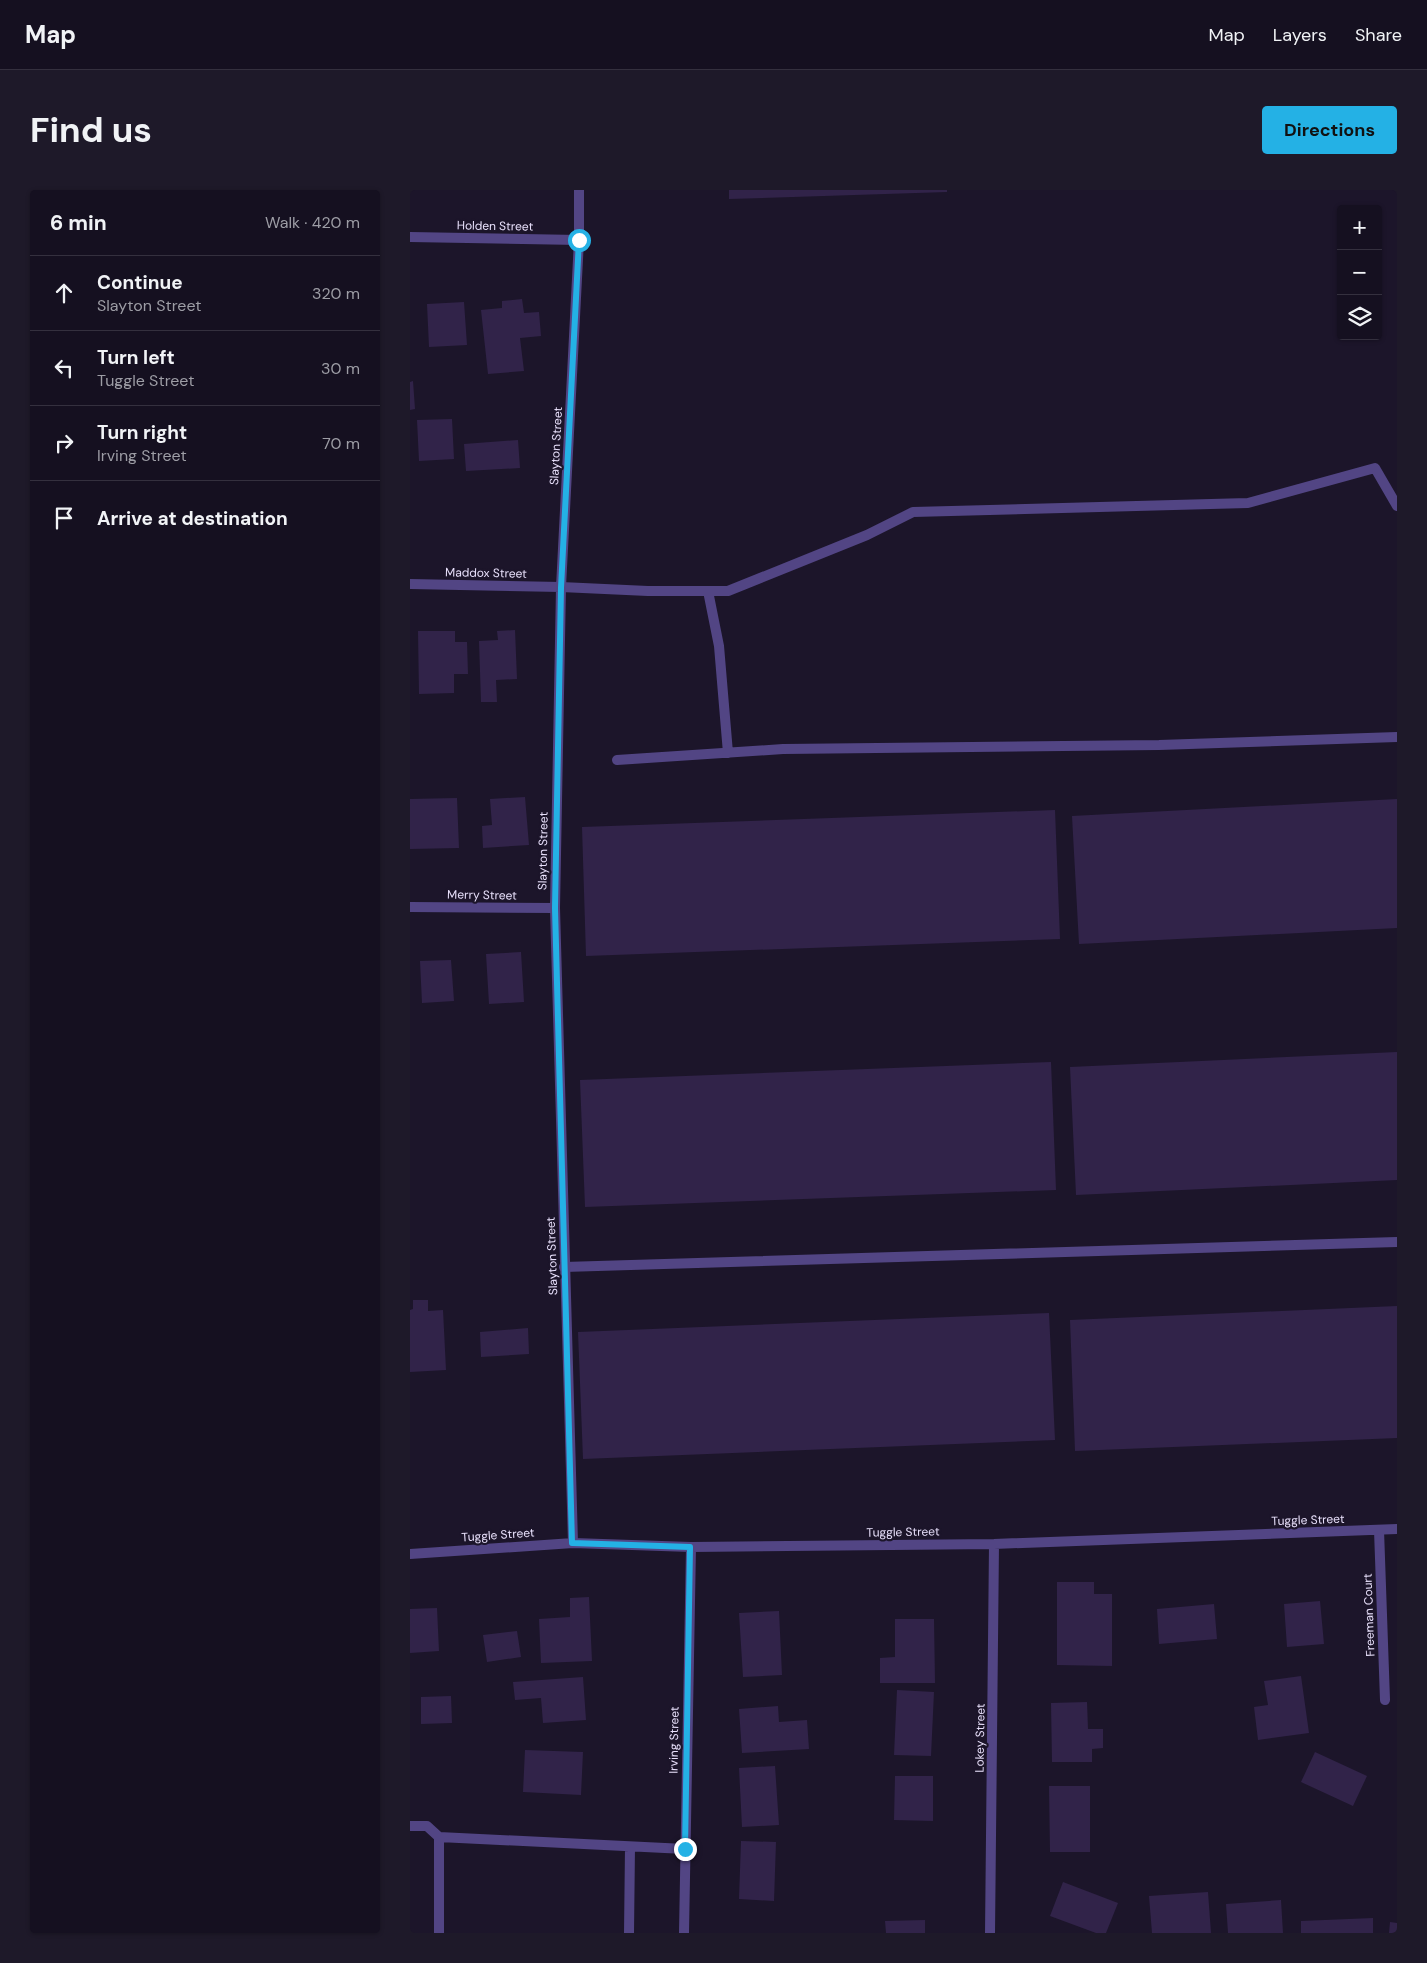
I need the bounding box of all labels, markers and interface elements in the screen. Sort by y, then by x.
text: Map [25,19,76,50]
text: Map [1209,23,1245,47]
text: Layers [1273,23,1327,47]
text: Share [1355,23,1402,47]
button: Directions [1262,106,1397,154]
text: Find us [30,107,152,153]
map controls [1337,205,1382,340]
button: + [1337,205,1382,250]
text: 6 min [50,209,107,237]
text: Walk · 420 m [265,212,360,233]
street label: Holden Street [457,217,534,235]
route start [568,229,591,252]
button: − [1337,250,1382,295]
text: Continue [97,270,183,295]
icon: ahead [50,279,78,307]
text: 320 m [312,283,360,304]
text: Slayton Street [97,295,202,316]
button: layers [1337,295,1382,340]
text: Turn left [97,345,175,370]
icon: left [50,354,78,382]
text: 30 m [321,358,360,379]
text: Tuggle Street [97,370,194,391]
street label: Slayton Street [546,406,566,486]
text: Turn right [97,420,187,445]
icon: right [50,429,78,457]
text: 70 m [322,433,360,454]
text: Irving Street [97,445,187,466]
icon: arrive [50,504,78,532]
text: Arrive at destination [97,506,288,531]
street label: Maddox Street [445,564,527,582]
street label: Slayton Street [534,811,552,890]
street label: Merry Street [447,886,517,904]
street label: Slayton Street [543,1216,561,1295]
street label: Tuggle Street [1271,1511,1345,1529]
street label: Tuggle Street [866,1523,940,1541]
street label: Tuggle Street [461,1524,535,1546]
street label: Freeman Court [1360,1573,1378,1657]
street label: Lokey Street [971,1703,989,1773]
street label: Irving Street [665,1706,683,1774]
route end [674,1838,697,1861]

